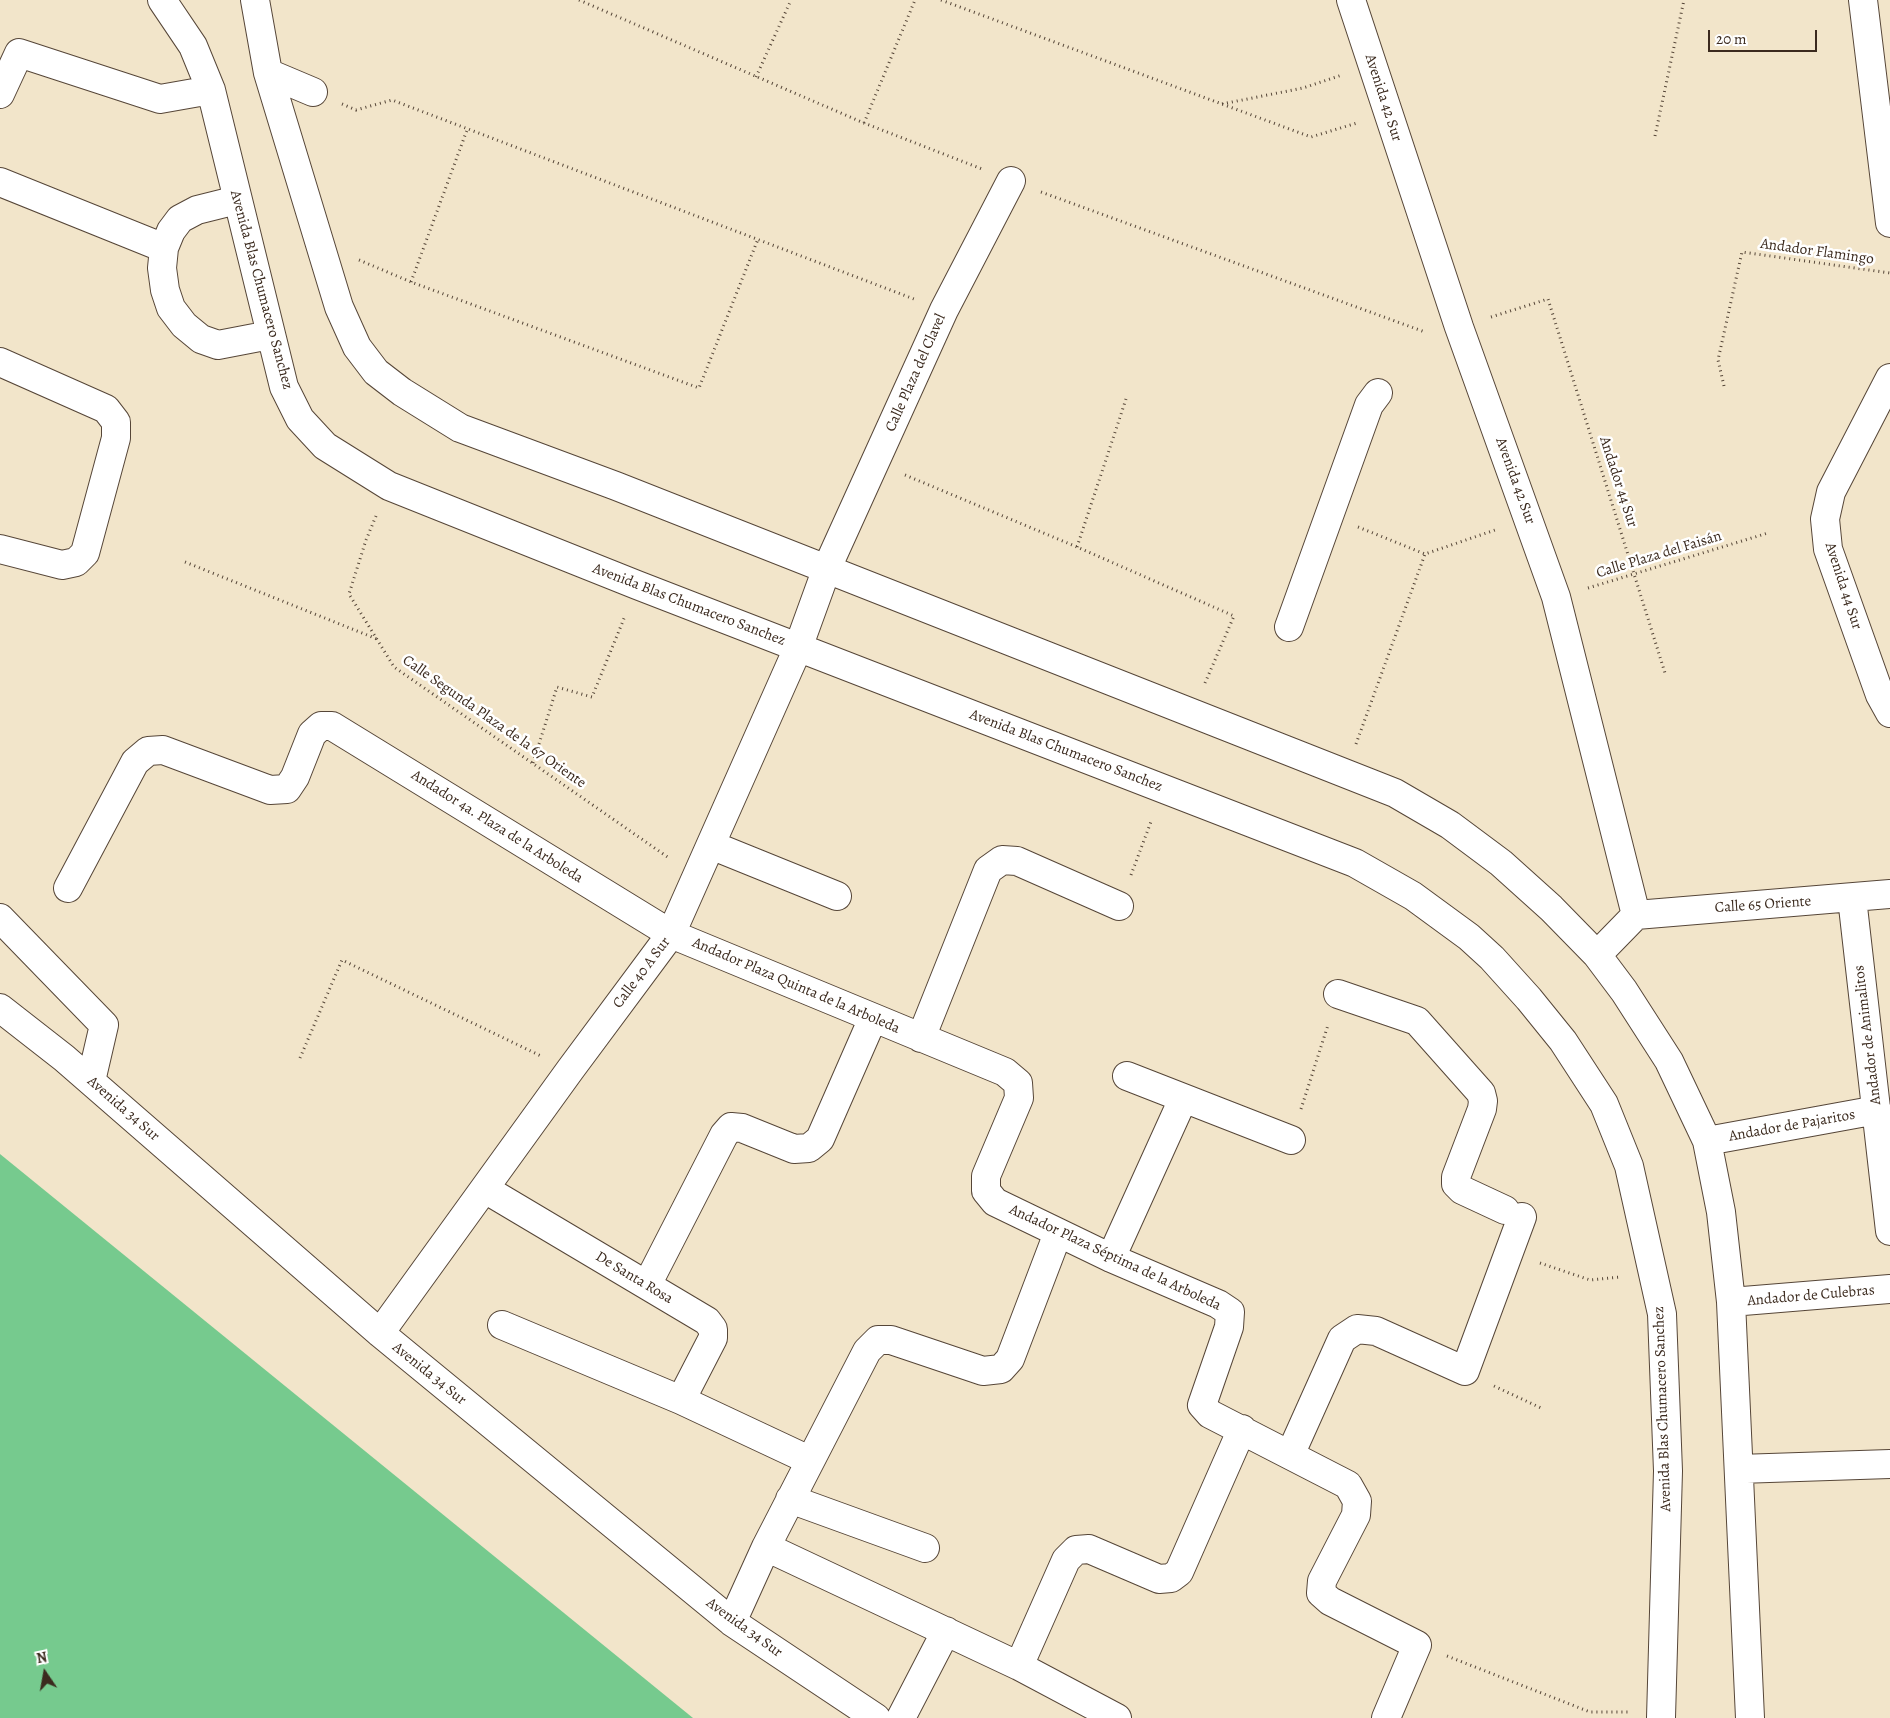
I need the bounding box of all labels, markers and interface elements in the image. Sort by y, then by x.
scale bar [1710,20,1819,52]
text: 20 m [1716,29,1747,49]
street label: Avenida 42 Sur [1360,52,1406,144]
street label: Avenida Blas Chumacero Sanchez [226,188,296,392]
street label: Andador Flamingo [1759,235,1875,269]
street label: Calle Plaza del Clavel [882,311,950,435]
street label: Andador 44 Sur [1595,434,1641,530]
street label: Avenida 42 Sur [1491,435,1539,527]
street label: Calle Plaza del Faisán [1594,527,1724,583]
street label: Avenida 44 Sur [1820,540,1866,632]
street label: Avenida Blas Chumacero Sanchez [590,560,788,650]
street label: Calle Segunda Plaza de la 67 Oriente [399,652,589,792]
street label: Avenida Blas Chumacero Sanchez [967,706,1165,796]
street label: Andador 4a. Plaza de la Arboleda [408,767,586,887]
street label: Calle 65 Oriente [1714,893,1812,917]
street label: Calle 40 A Sur [609,934,675,1012]
street label: Andador Plaza Quinta de la Arboleda [689,934,903,1038]
street label: Andador de Animalitos [1851,964,1885,1106]
street label: Avenida 34 Sur [83,1073,163,1145]
street label: Andador de Pajaritos [1727,1106,1857,1146]
street label: Andador Plaza Séptima de la Arboleda [1006,1201,1224,1315]
street label: De Santa Rosa [592,1248,676,1308]
street label: Andador de Culebras [1747,1281,1875,1311]
street label: Avenida Blas Chumacero Sanchez [1650,1306,1676,1512]
street label: Avenida 34 Sur [388,1339,470,1409]
street label: Avenida 34 Sur [702,1594,786,1662]
text: N [35,1647,49,1668]
north arrow [20,1648,70,1698]

